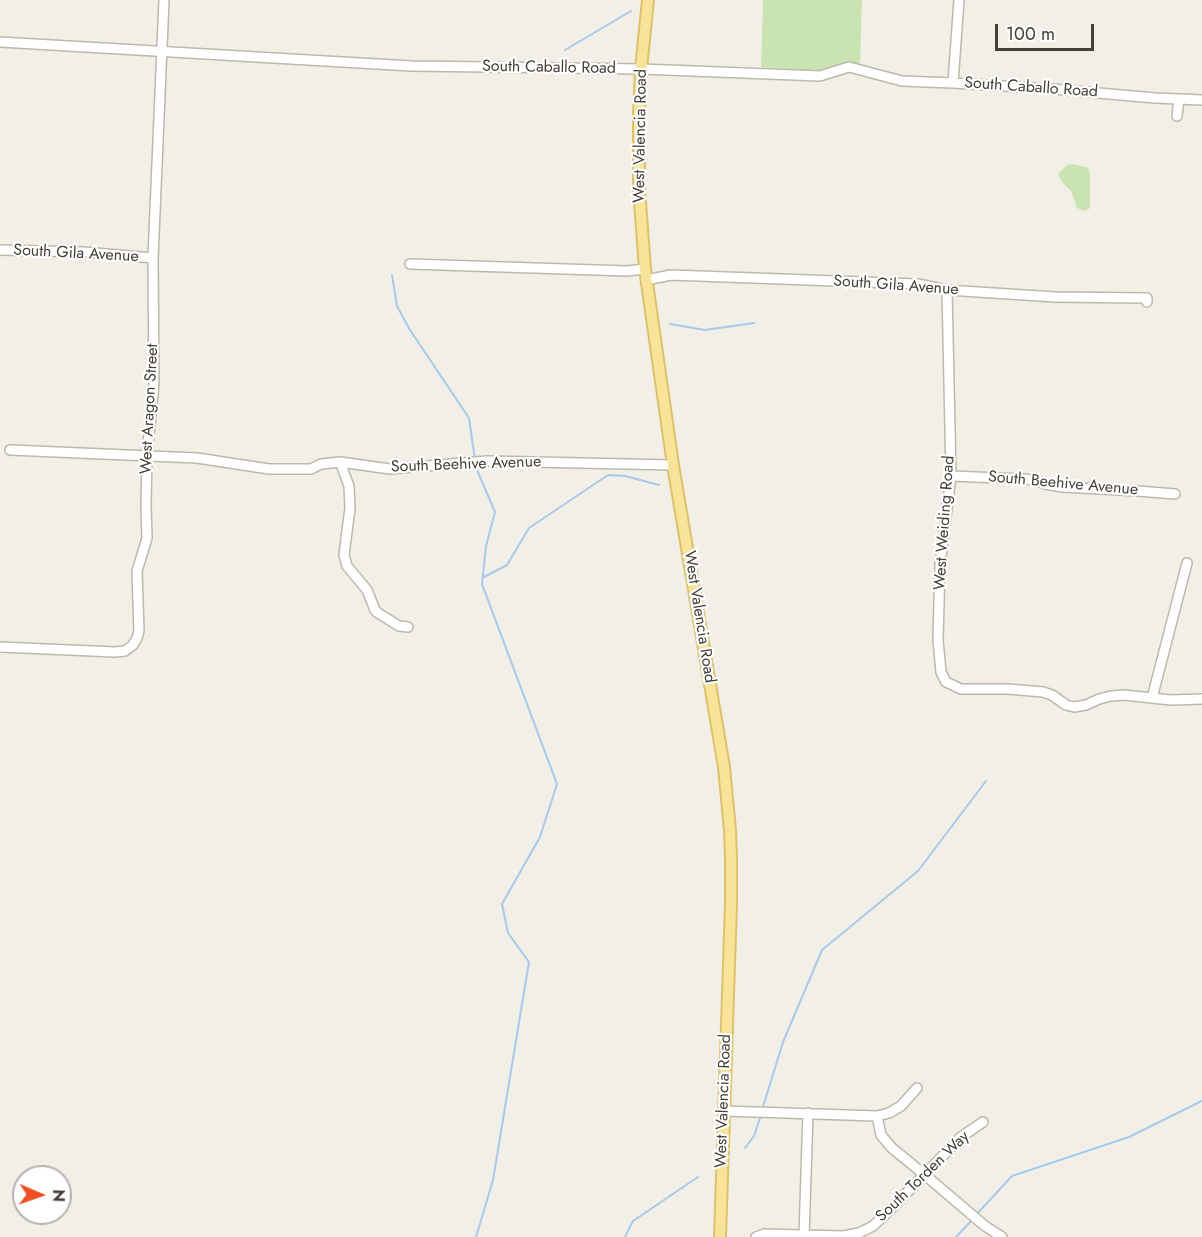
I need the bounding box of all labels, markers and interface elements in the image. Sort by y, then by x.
scale bar [998,12,1097,50]
text: 100 m [1006,21,1055,47]
street label: South Caballo Road [482,57,616,79]
street label: West Valencia Road [630,69,652,203]
street label: South Caballo Road [964,74,1098,102]
street label: South Gila Avenue [13,241,139,267]
street label: South Gila Avenue [833,272,959,300]
street label: West Aragon Street [137,343,163,475]
street label: South Beehive Avenue [390,453,542,477]
street label: West Weiding Road [931,455,959,591]
street label: South Beehive Avenue [987,468,1139,500]
street label: West Valencia Road [679,549,719,685]
street label: West Valencia Road [712,1034,736,1168]
street label: South Torden Way [872,1128,974,1226]
north arrow [12,1165,72,1225]
text: N [47,1189,70,1202]

